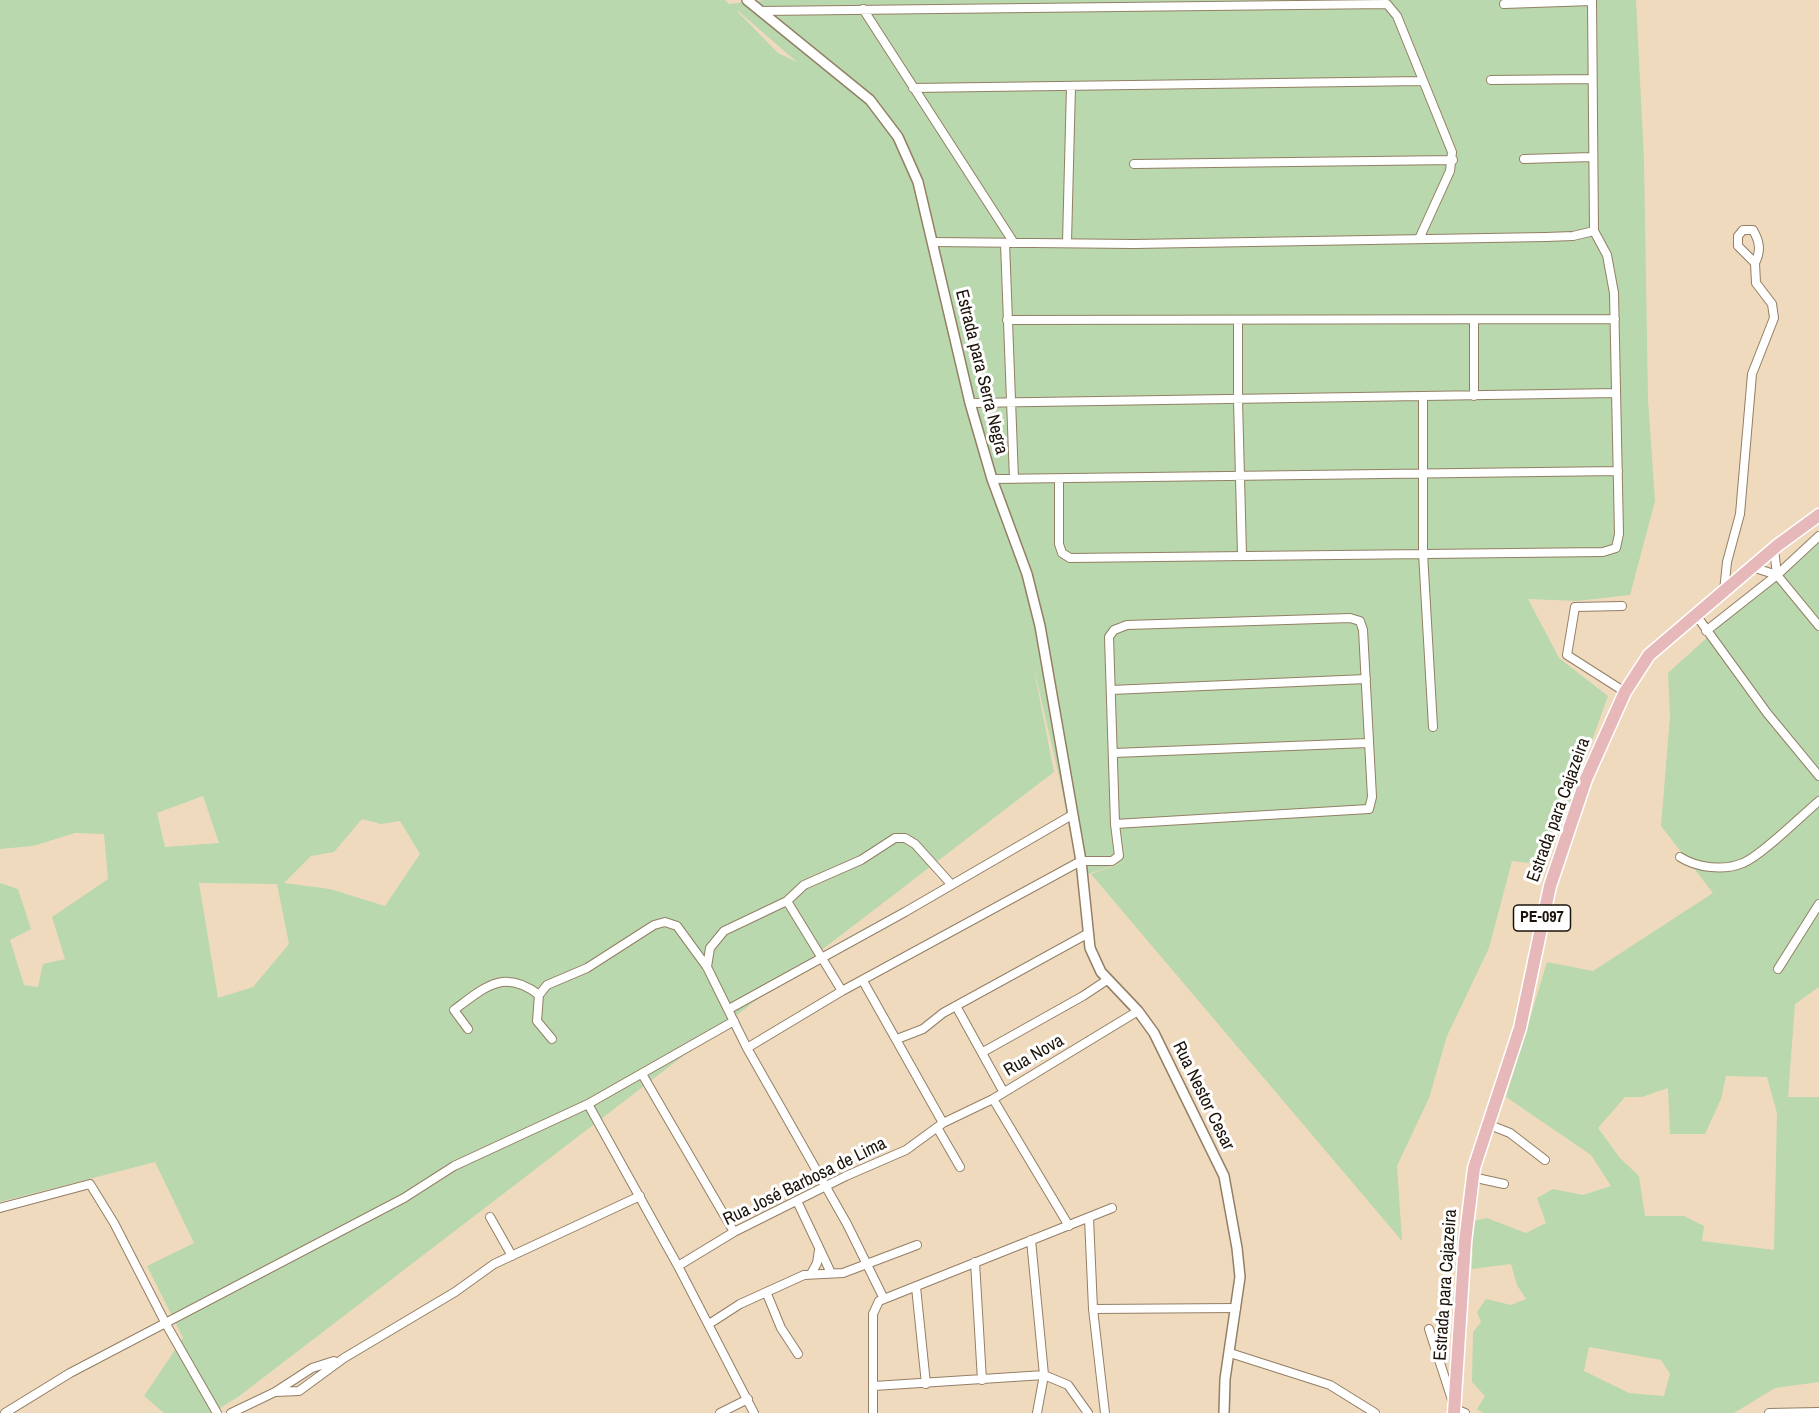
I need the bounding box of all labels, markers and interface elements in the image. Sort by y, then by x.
street label: Estrada para Serra Negra [950,287,1012,457]
street label: Estrada para Cajazeira [1523,735,1595,885]
road number: PE-097 [1514,905,1570,931]
street label: Rua Nova [1000,1030,1068,1082]
street label: Rua Nestor Cesar [1167,1038,1239,1154]
street label: Rua José Barbosa de Lima [720,1133,890,1231]
street label: Estrada para Cajazeira [1430,1209,1462,1361]

